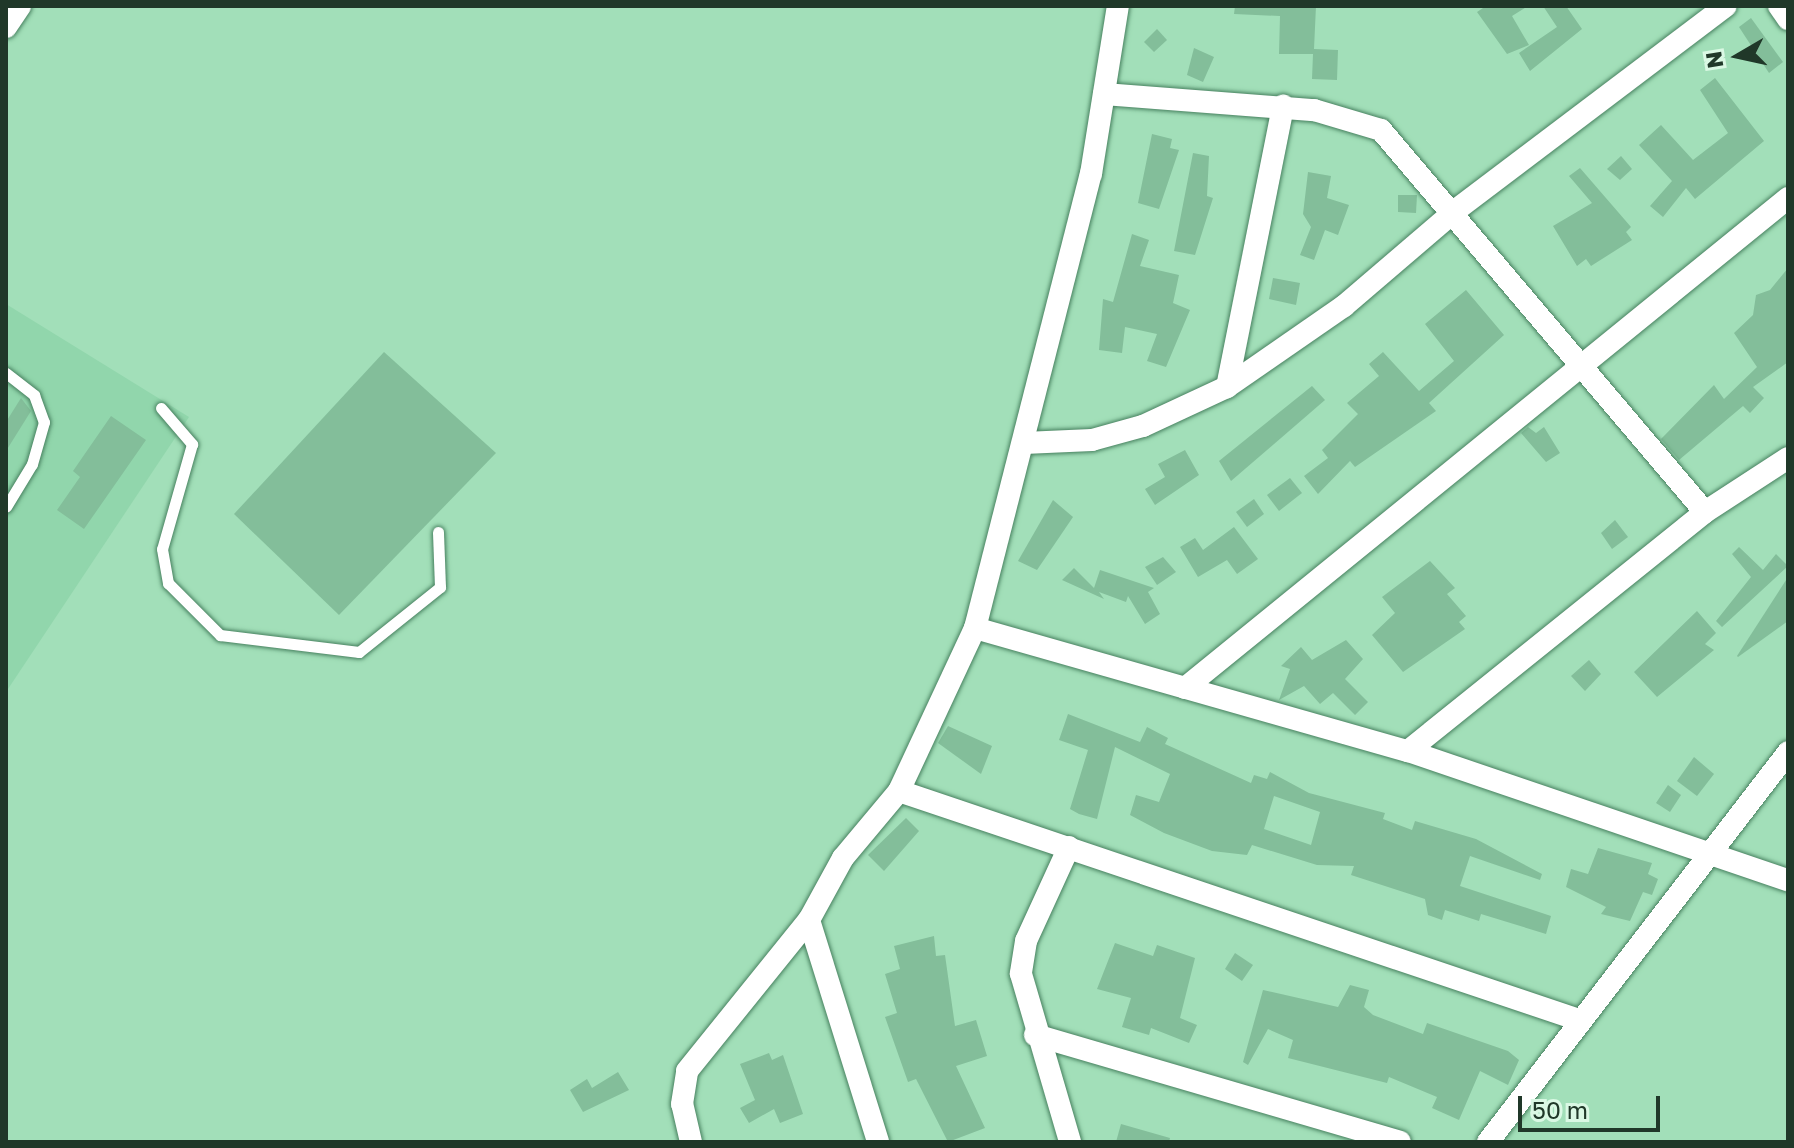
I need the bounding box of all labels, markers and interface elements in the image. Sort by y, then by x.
north arrow [1698,16,1778,96]
text: N [1699,49,1728,70]
scale bar [1522,1080,1664,1130]
text: 50 m [1532,1095,1588,1124]

